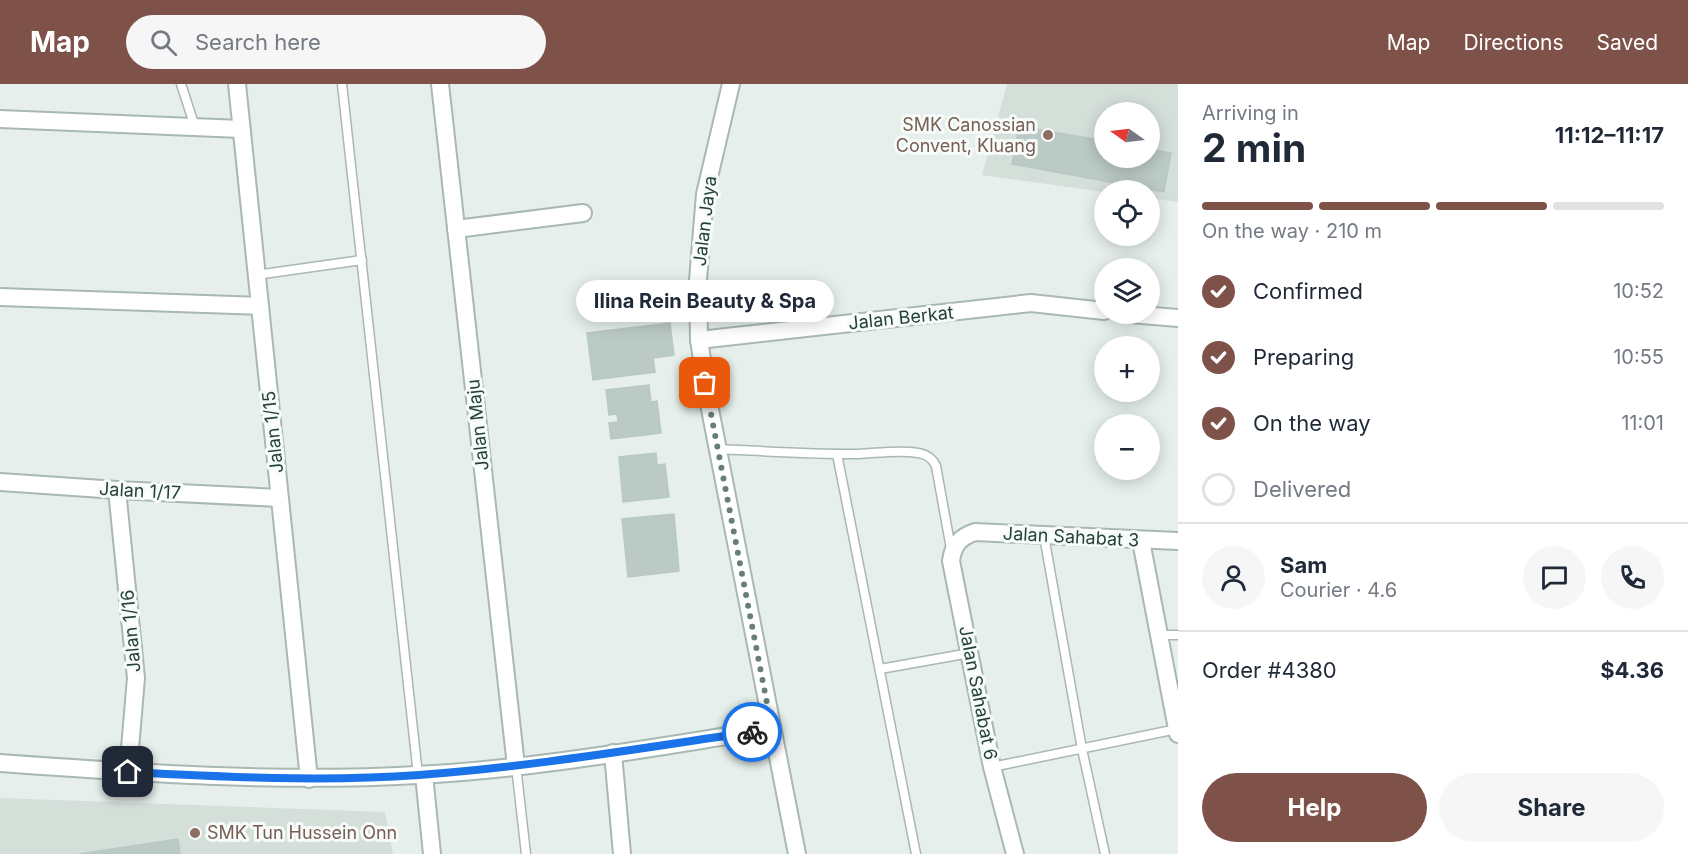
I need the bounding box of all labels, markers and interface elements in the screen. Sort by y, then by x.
search box [126,15,546,69]
text: Map [30,25,90,59]
icon: search [147,26,180,59]
text: Search here [195,29,321,55]
text: Map [1387,30,1430,55]
text: Directions [1463,30,1564,55]
text: Saved [1597,30,1658,55]
text: Arriving in [1202,101,1299,125]
north arrow [1094,102,1160,168]
map controls [1094,102,1160,480]
place label: SMK Canossian Convent, Kluang [896,114,1036,156]
text: 11:12–11:17 [1555,122,1664,148]
text: 2 min [1202,124,1306,171]
marker: SMK Canossian Convent, Kluang [1041,128,1055,142]
street label: Jalan Jaya [689,175,720,267]
button: locate [1094,180,1160,246]
text: On the way · 210 m [1202,219,1382,243]
button: layers [1094,258,1160,324]
icon: check [1202,275,1235,308]
text: Confirmed [1253,278,1363,304]
text: 10:52 [1613,279,1664,303]
callout: Ilina Rein Beauty & Spa [576,281,834,323]
text: Ilina Rein Beauty & Spa [594,289,816,313]
street label: Jalan Berkat [847,302,955,333]
button: + [1094,336,1160,402]
icon: check [1202,341,1235,374]
text: Preparing [1253,344,1354,370]
text: 10:55 [1613,345,1664,369]
pin [679,357,730,408]
icon: bag [688,366,721,399]
street label: Jalan Maju [462,378,493,472]
street label: Jalan 1/15 [258,390,287,474]
icon: check [1202,407,1235,440]
text: On the way [1253,410,1371,436]
text: 11:01 [1621,411,1664,435]
button: − [1094,414,1160,480]
text: Delivered [1253,476,1351,502]
street label: Jalan 1/17 [99,478,181,503]
street label: Jalan Sahabat 3 [1002,522,1140,551]
button: person [1202,546,1265,609]
button: chat [1523,546,1586,609]
button: phone [1601,546,1664,609]
text: Sam [1280,552,1327,578]
text: Courier · 4.6 [1280,578,1397,602]
street label: Jalan 1/16 [116,589,145,673]
street label: Jalan Sahabat 6 [955,624,1002,762]
text: Order #4380 [1202,657,1337,683]
text: $4.36 [1600,657,1664,683]
courier [722,702,782,762]
icon: bike [736,716,769,749]
pin [102,746,153,797]
icon: home [111,755,144,788]
button: Help [1202,773,1427,842]
button: Share [1439,773,1664,842]
place label: SMK Tun Hussein Onn [207,822,397,843]
marker: SMK Tun Hussein Onn [188,826,202,840]

